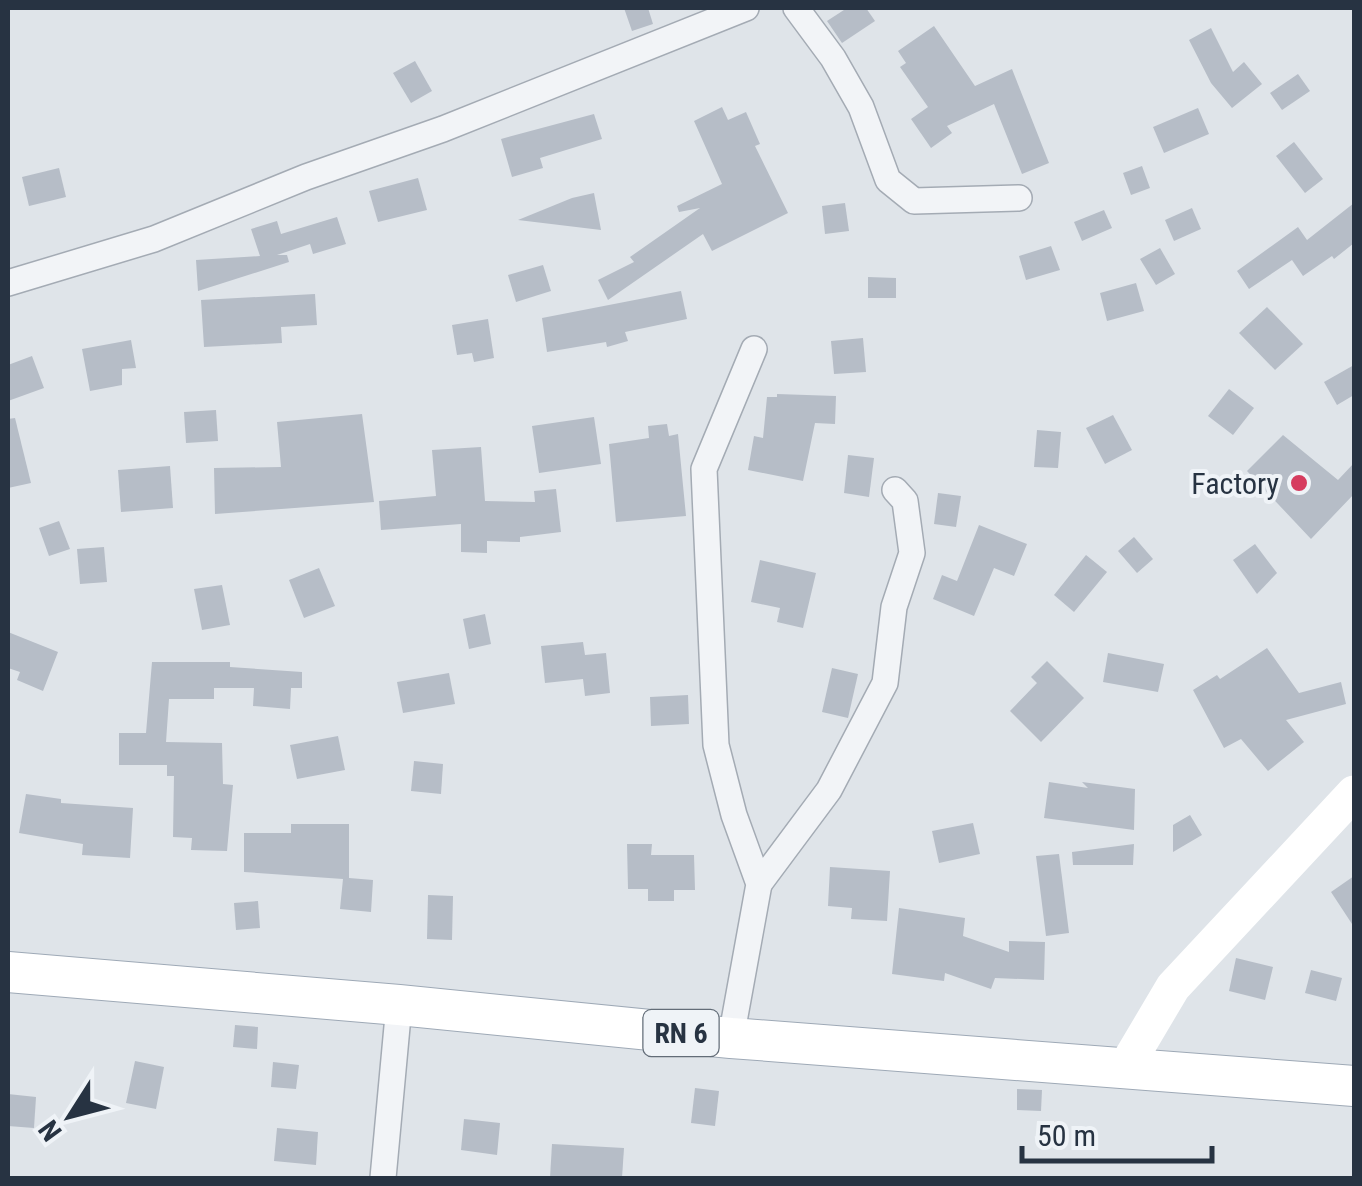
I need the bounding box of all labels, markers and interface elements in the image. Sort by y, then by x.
place label: Factory [1191,466,1279,501]
marker: Factory [1288,472,1310,494]
road number: RN 6 [644,1010,718,1056]
north arrow [20,1066,120,1166]
scale bar [1022,1101,1212,1163]
text: N [32,1114,69,1147]
text: 50 m [1037,1118,1096,1153]

